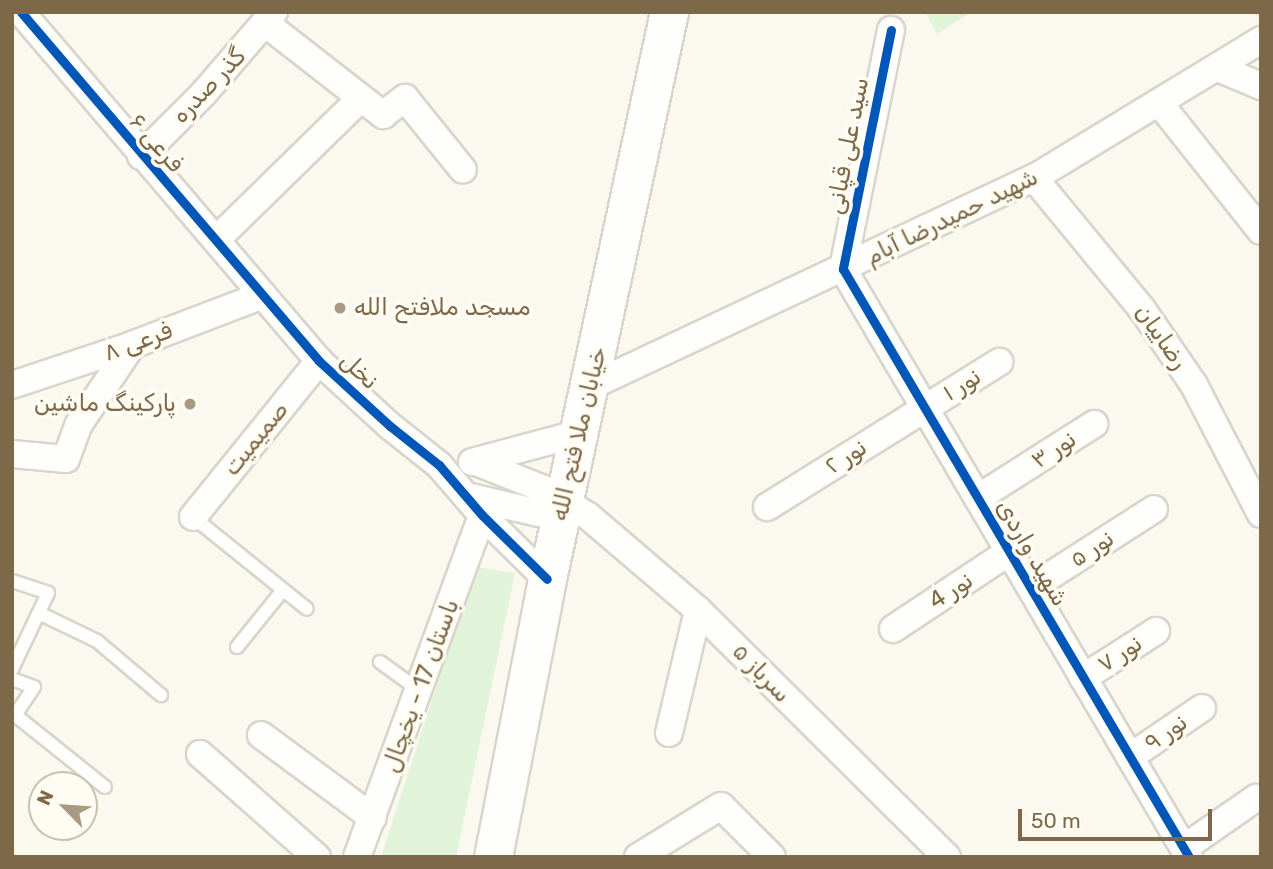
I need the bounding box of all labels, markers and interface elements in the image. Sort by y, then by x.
street label: گذر صدره [166,42,252,130]
street label: سید علی قپانی [821,75,875,217]
street label: فرعی ۶ [123,108,189,178]
street label: شهید حمیدرضا آبام [861,163,1043,271]
place label: مسجد ملافتح الله [354,294,531,322]
street label: رضاییان [1128,299,1194,375]
marker: مسجد ملافتح الله [332,300,348,316]
street label: فرعی ۸ [100,316,176,368]
street label: خیابان ملا فتح الله [545,344,613,524]
street label: نخل [334,346,384,396]
street label: نور ۱ [938,362,986,408]
place label: پارکینگ ماشین [34,390,176,418]
marker: پارکینگ ماشین [182,396,198,412]
street label: صمیمیت [217,396,295,482]
street label: نور ۳ [1026,425,1082,475]
street label: نور ۲ [820,433,872,481]
street label: شهید واردی [990,494,1074,612]
street label: نور ۵ [1064,524,1120,574]
street label: نور 4 [923,566,979,616]
street label: باستان 17 - یخچال [376,596,466,776]
street label: نور ۷ [1092,629,1148,679]
street label: سرباز ۵ [726,637,796,709]
street label: نور ۹ [1139,708,1193,758]
north arrow [28,771,98,841]
text: N [32,787,59,809]
scale bar [1021,796,1215,840]
text: 50 m [1031,808,1081,833]

